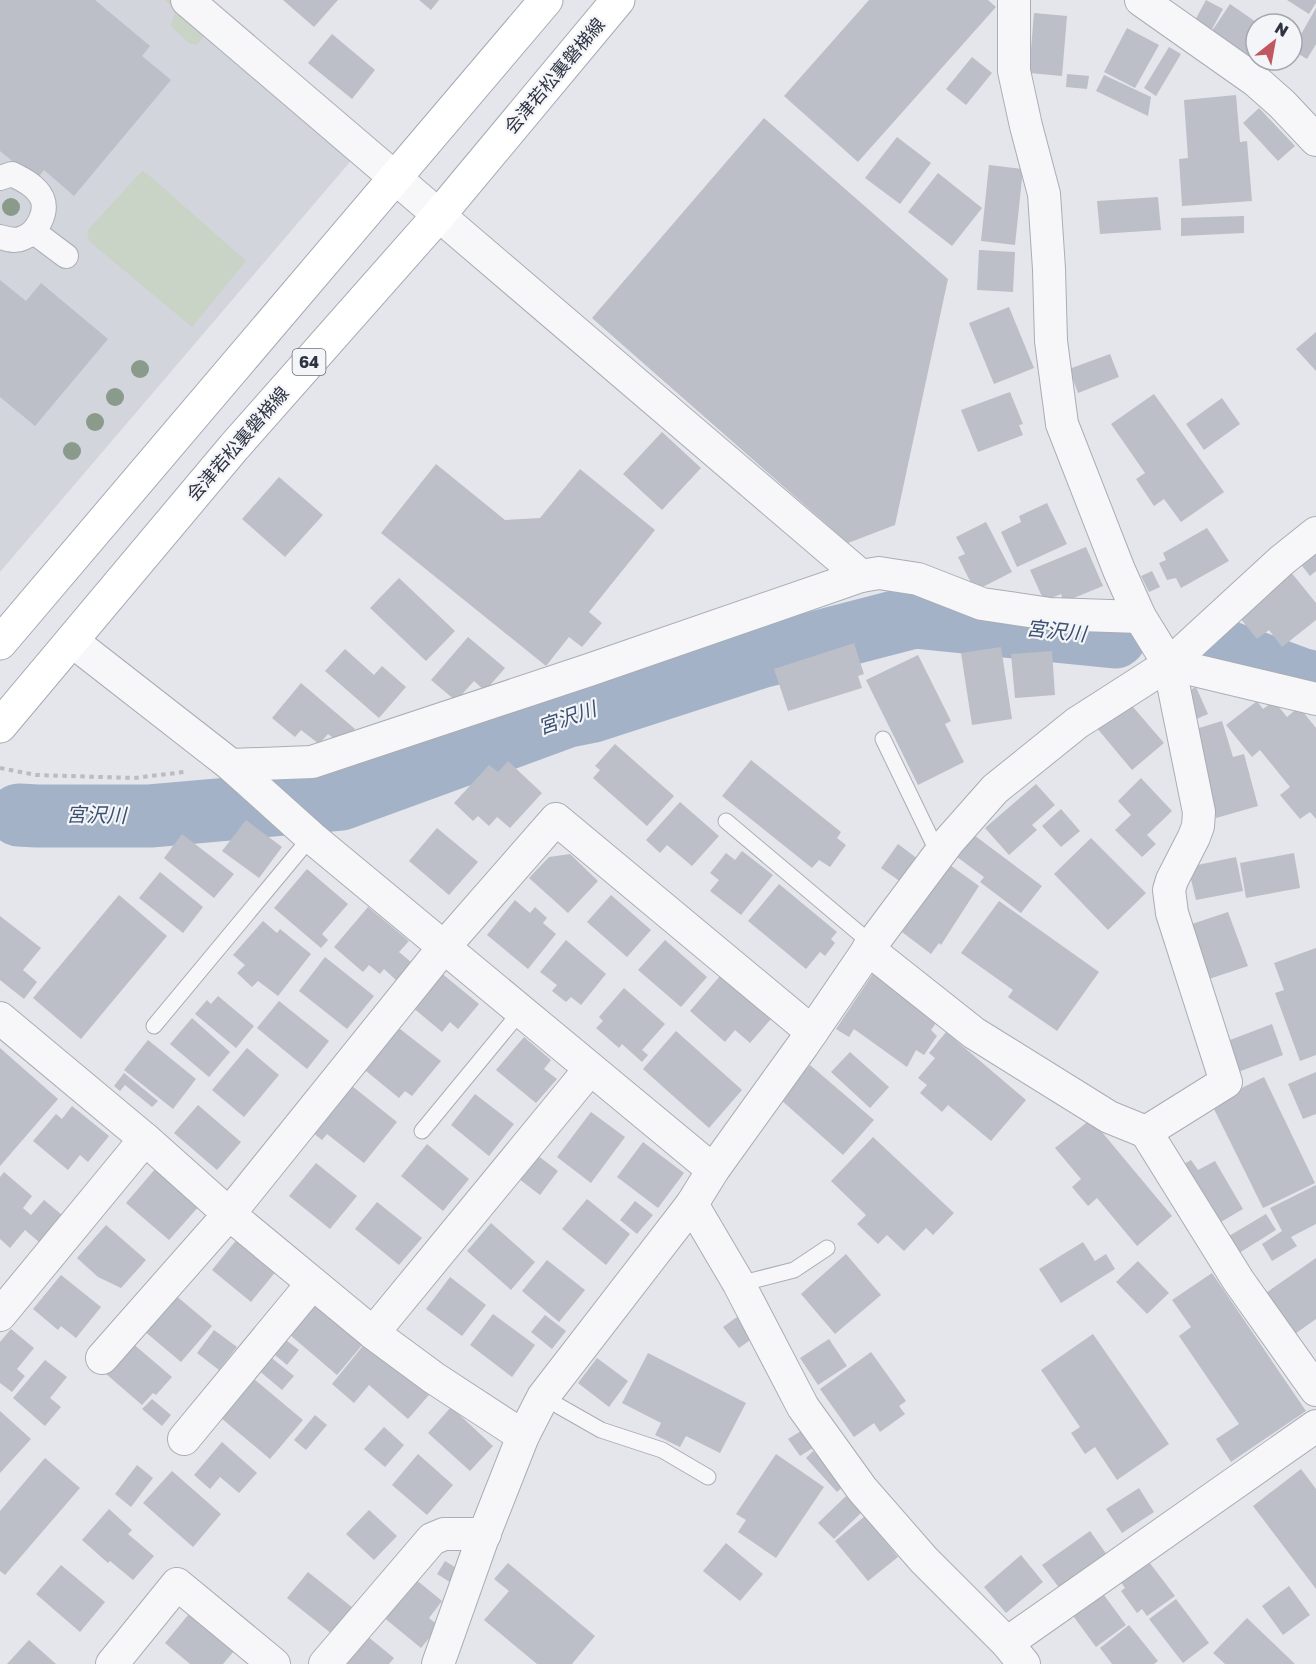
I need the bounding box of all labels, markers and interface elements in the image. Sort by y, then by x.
north arrow [1244,12,1304,72]
street label: 会津若松裏磐梯線 [500,13,609,138]
text: N [1271,17,1292,41]
road number: 64 [292,349,326,375]
street label: 会津若松裏磐梯線 [182,382,293,505]
water label: 宮沢川 [1025,615,1089,645]
water label: 宮沢川 [534,695,601,738]
water label: 宮沢川 [66,801,128,827]

